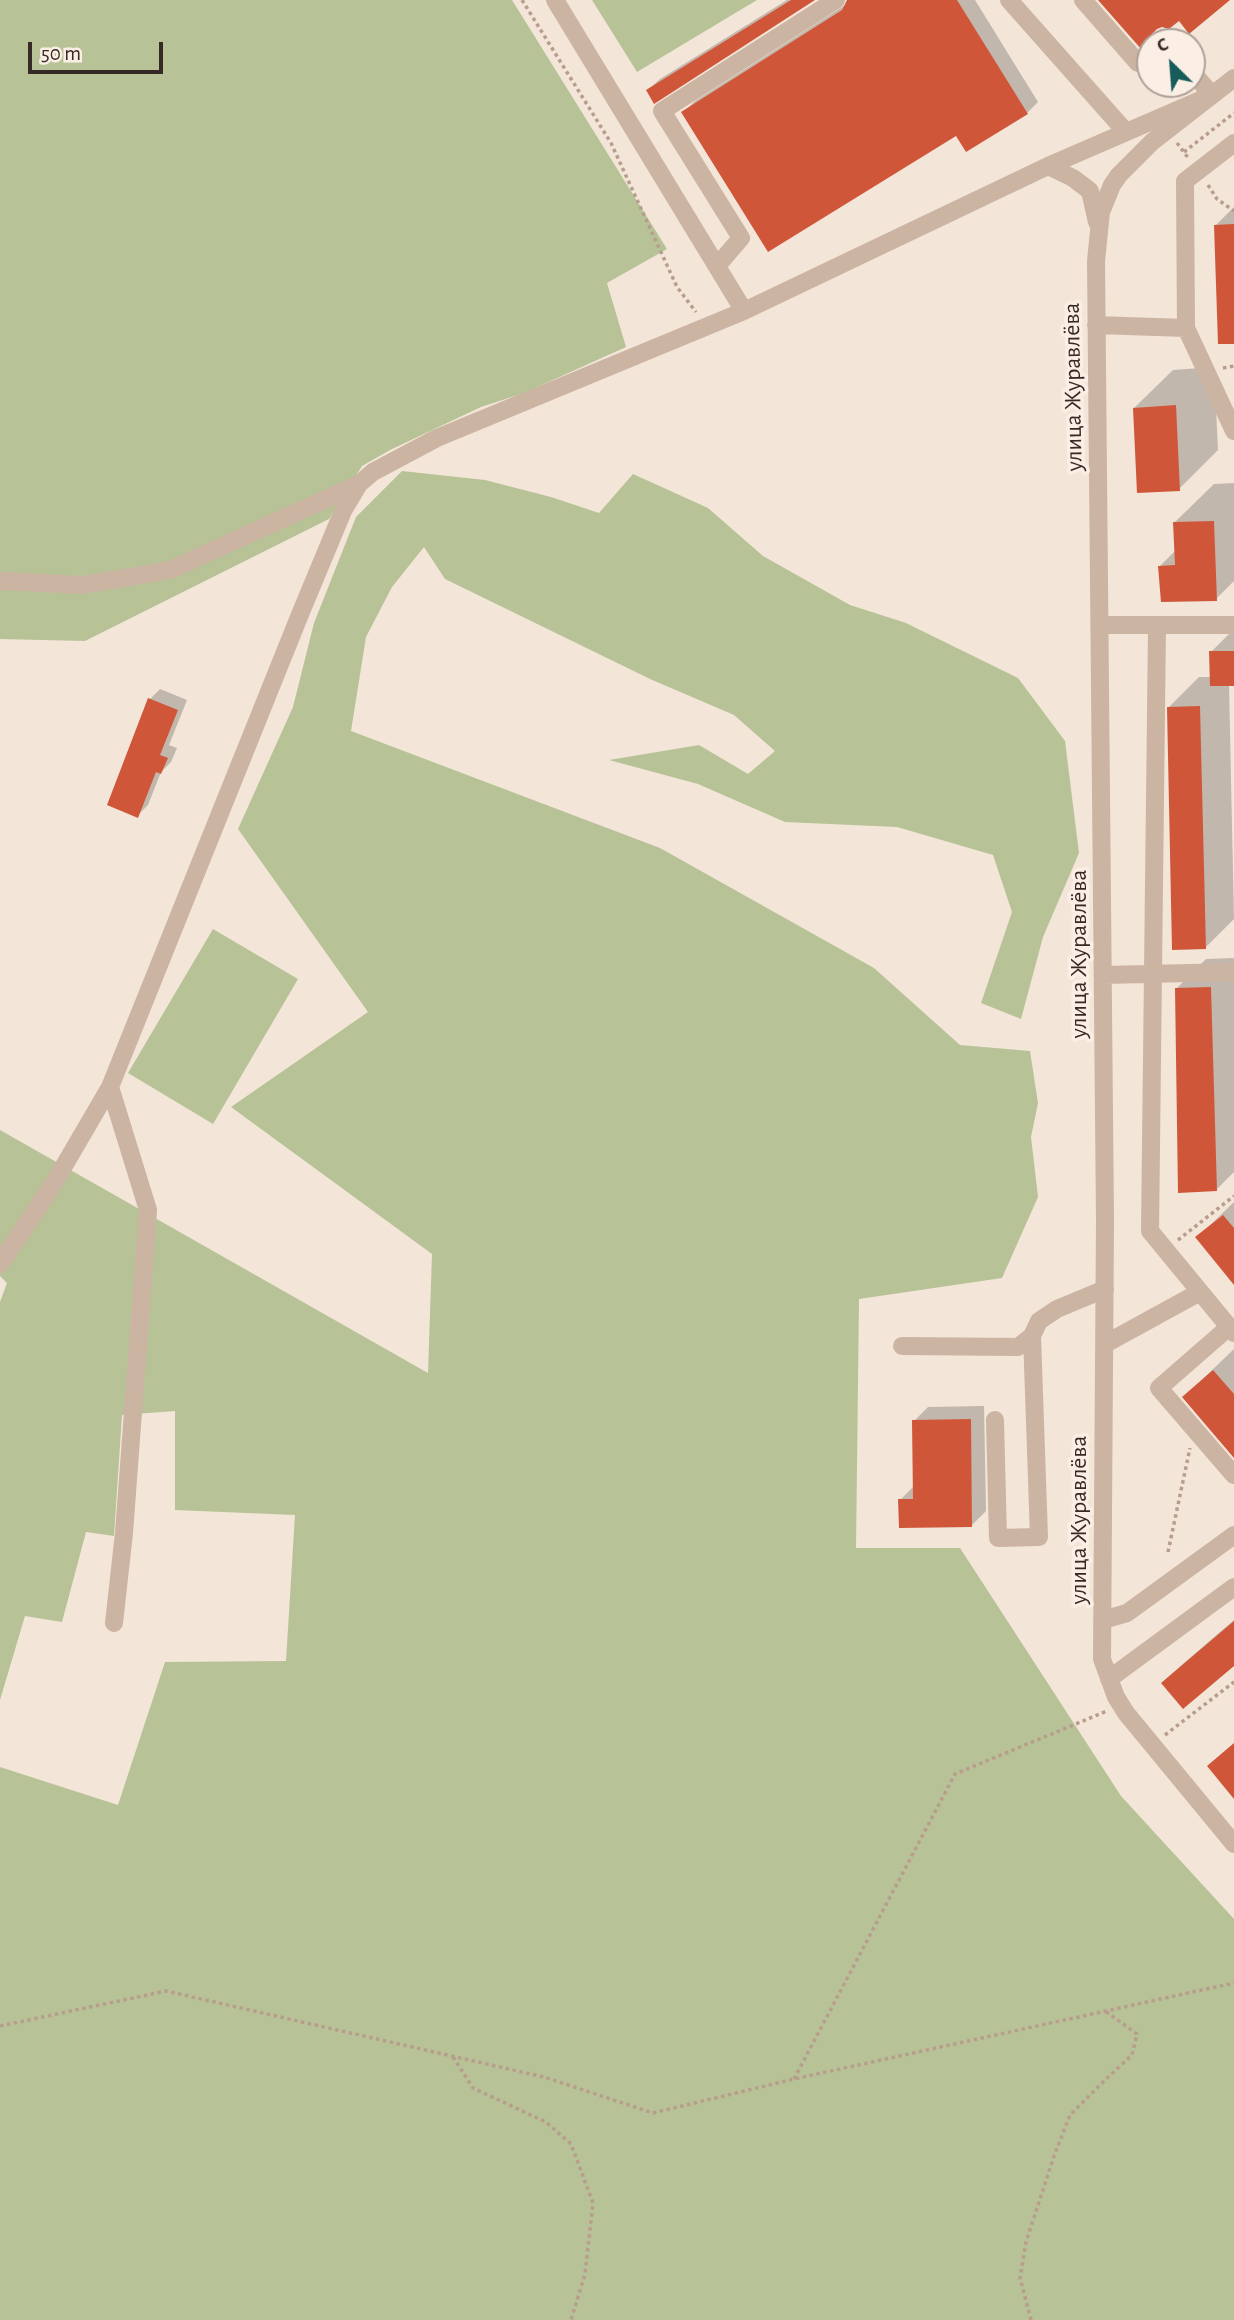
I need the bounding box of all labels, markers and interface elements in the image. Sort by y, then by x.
scale bar [32,28,166,72]
north arrow [1136,28,1206,98]
text: С [1154,34,1172,56]
text: 50 m [41,43,81,64]
street label: улица Журавлёва [1057,302,1089,472]
street label: улица Журавлёва [1065,870,1093,1038]
street label: улица Журавлёва [1065,1436,1093,1604]

